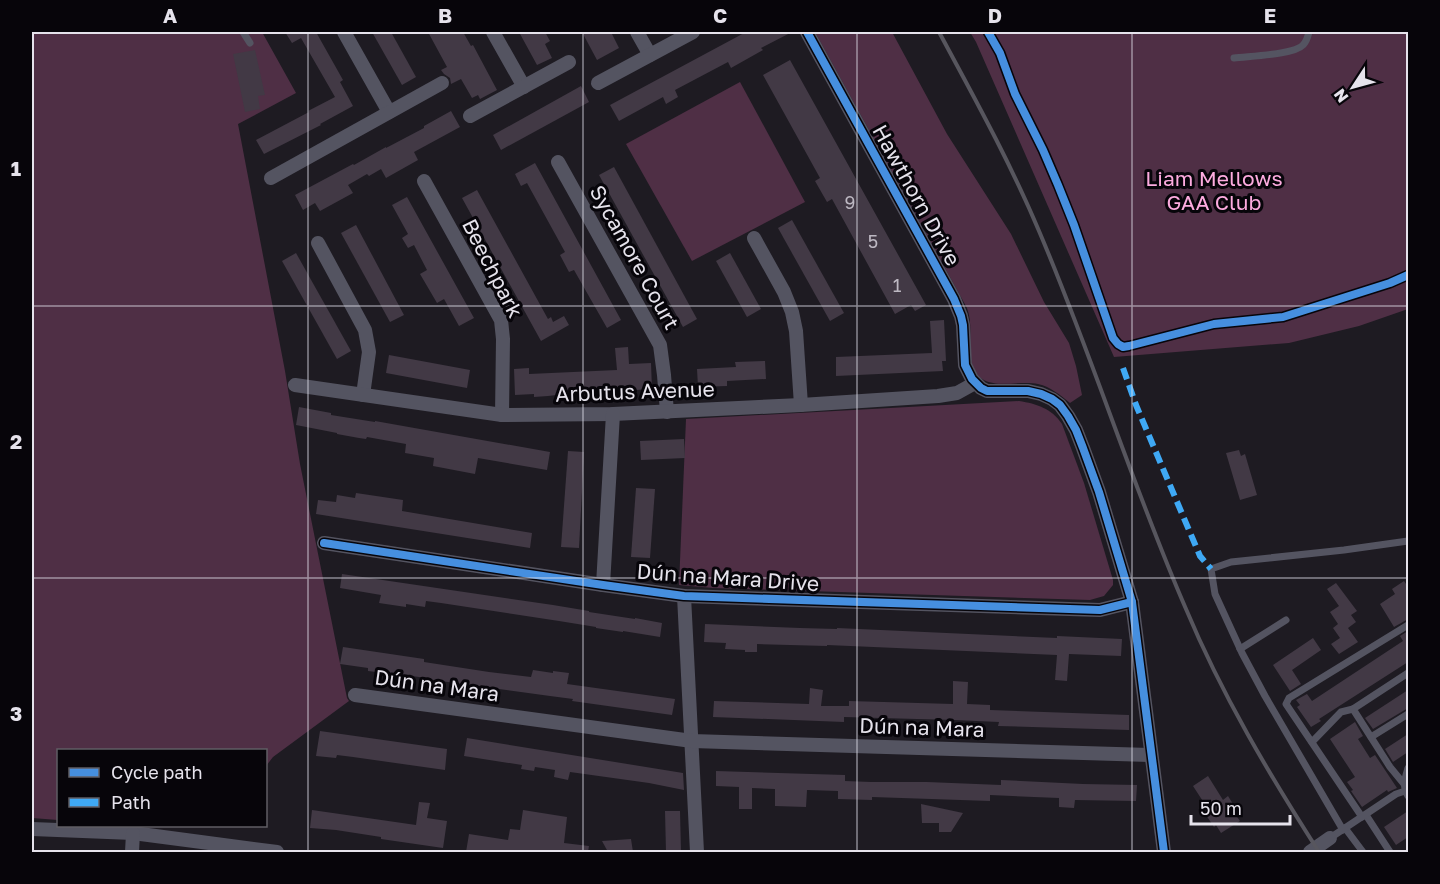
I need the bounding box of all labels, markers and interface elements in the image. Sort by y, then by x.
text: A [163,3,177,27]
text: B [438,3,452,27]
text: C [713,3,727,27]
text: D [988,3,1002,27]
text: E [1264,3,1276,27]
north arrow [1323,57,1383,117]
text: N [1329,85,1353,107]
street label: Hawthorn Drive [867,120,967,270]
text: 1 [11,156,21,180]
park label: Liam Mellows GAA Club [1145,165,1283,215]
street label: Sycamore Court [585,180,685,334]
house number: 9 [845,191,855,213]
street label: Beechpark [457,214,529,322]
house number: 5 [868,230,878,252]
house number: 1 [893,274,902,296]
street label: Arbutus Avenue [555,375,715,407]
text: 2 [10,429,22,453]
street label: Dún na Mara Drive [636,558,820,596]
street label: Dún na Mara [373,663,501,707]
text: 3 [10,701,22,725]
street label: Dún na Mara [859,712,985,742]
legend [57,749,267,827]
text: Cycle path [111,761,203,783]
scale bar [1191,788,1290,826]
text: Path [111,791,151,813]
text: 50 m [1200,797,1242,819]

